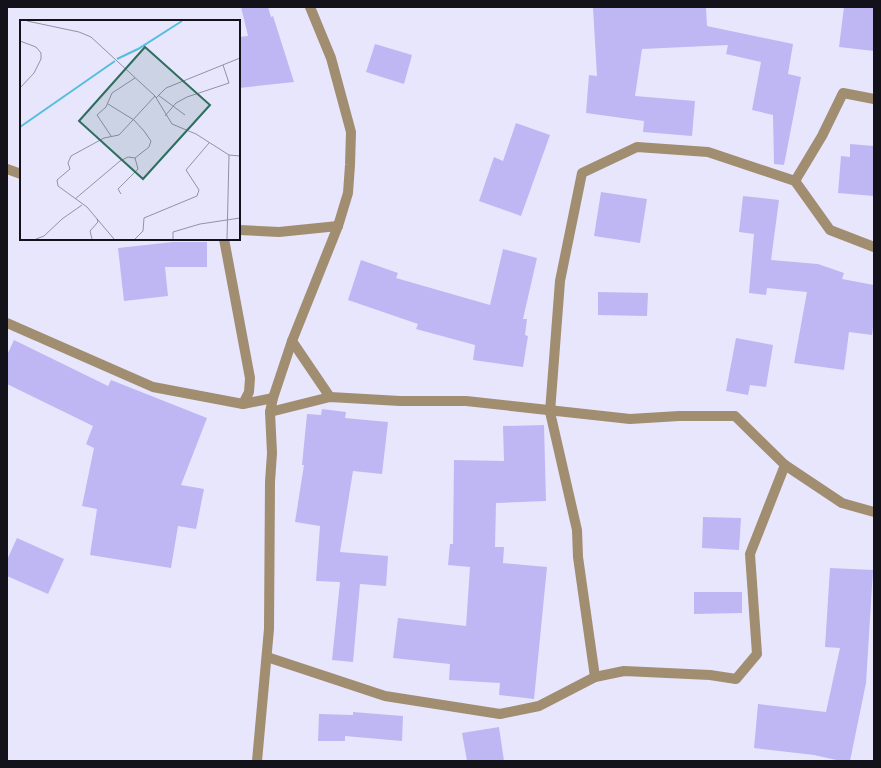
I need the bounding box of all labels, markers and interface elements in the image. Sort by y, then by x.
inset map [20,20,240,240]

